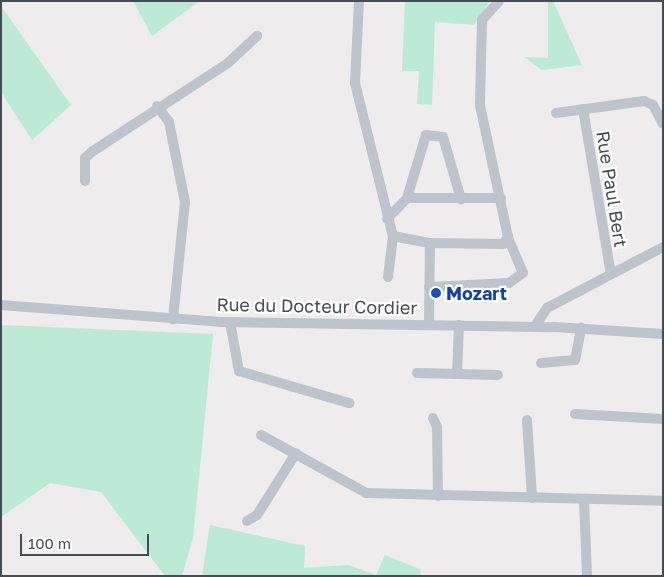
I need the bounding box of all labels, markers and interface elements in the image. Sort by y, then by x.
street label: Rue Paul Bert [592,129,632,249]
place label: Mozart [446,282,507,304]
marker: Mozart [430,287,442,299]
street label: Rue du Docteur Cordier [216,293,418,319]
scale bar [22,524,151,556]
text: 100 m [28,534,71,552]

